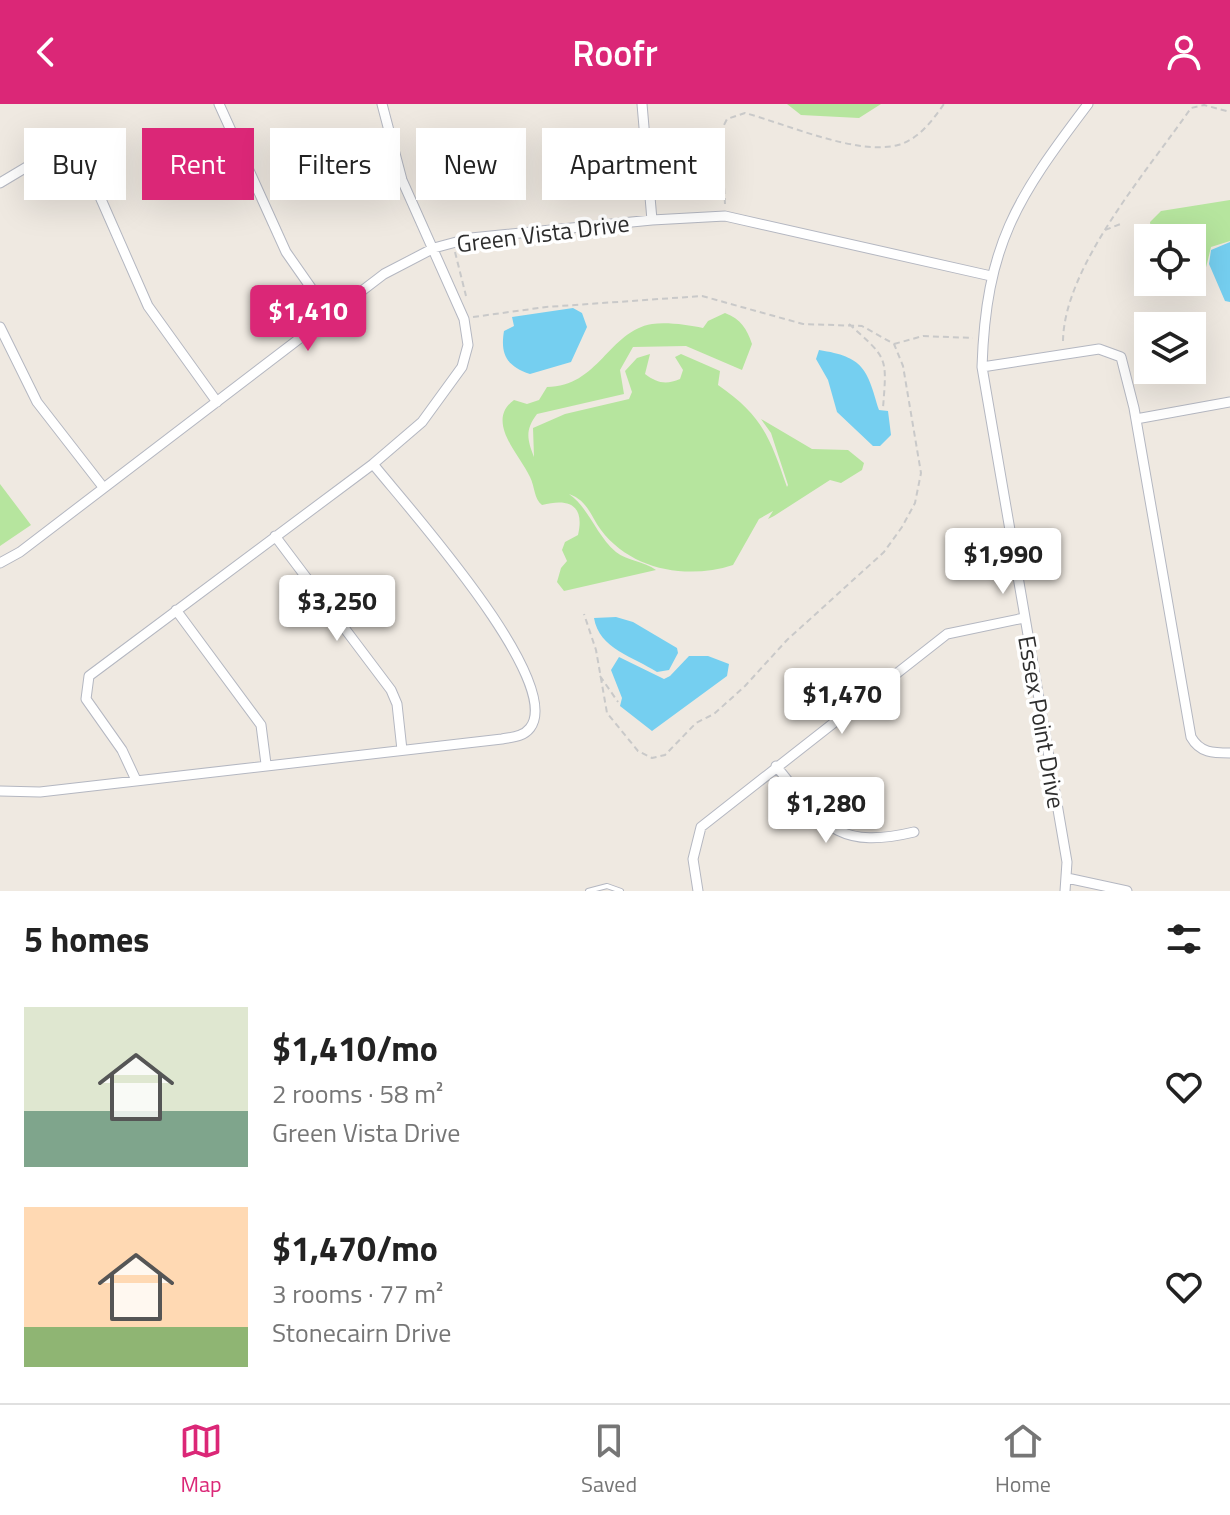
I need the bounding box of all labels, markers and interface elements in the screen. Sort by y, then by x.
text: Roofr [572,25,658,80]
icon: back [24,30,68,74]
icon: person [1162,30,1206,74]
chip: Buy [24,128,126,200]
chip: Rent [142,128,254,200]
chip: Filters [270,128,400,200]
chip: New [416,128,526,200]
chip: Apartment [542,128,725,200]
street label: Green Vista Drive [455,205,631,261]
map controls [1134,224,1206,384]
button: locate [1134,224,1206,296]
pin: $1,410 [243,285,373,353]
text: $1,410 [268,291,348,330]
button: layers [1134,312,1206,384]
pin: $1,990 [938,528,1068,596]
text: $1,990 [963,534,1043,573]
pin: $3,250 [272,575,402,643]
text: $3,250 [297,581,377,620]
street label: Essex Point Drive [1009,633,1075,811]
pin: $1,470 [777,668,907,736]
text: $1,470 [802,674,882,713]
pin: $1,280 [761,777,891,845]
text: $1,280 [786,783,866,822]
text: 5 homes [24,913,149,965]
icon: filters [1162,917,1206,961]
text: $1,410/mo [272,1022,438,1074]
icon: home [88,1039,184,1135]
icon: heart [1162,1065,1206,1109]
text: 2 rooms · 58 m² [272,1074,443,1113]
text: Green Vista Drive [272,1113,460,1152]
text: $1,470/mo [272,1222,438,1274]
icon: home [88,1239,184,1335]
icon: heart [1162,1265,1206,1309]
text: 3 rooms · 77 m² [272,1274,443,1313]
text: Stonecairn Drive [272,1313,451,1352]
tab: Map [179,1419,223,1501]
tab: Saved [581,1419,637,1501]
tab: Home [995,1419,1051,1501]

